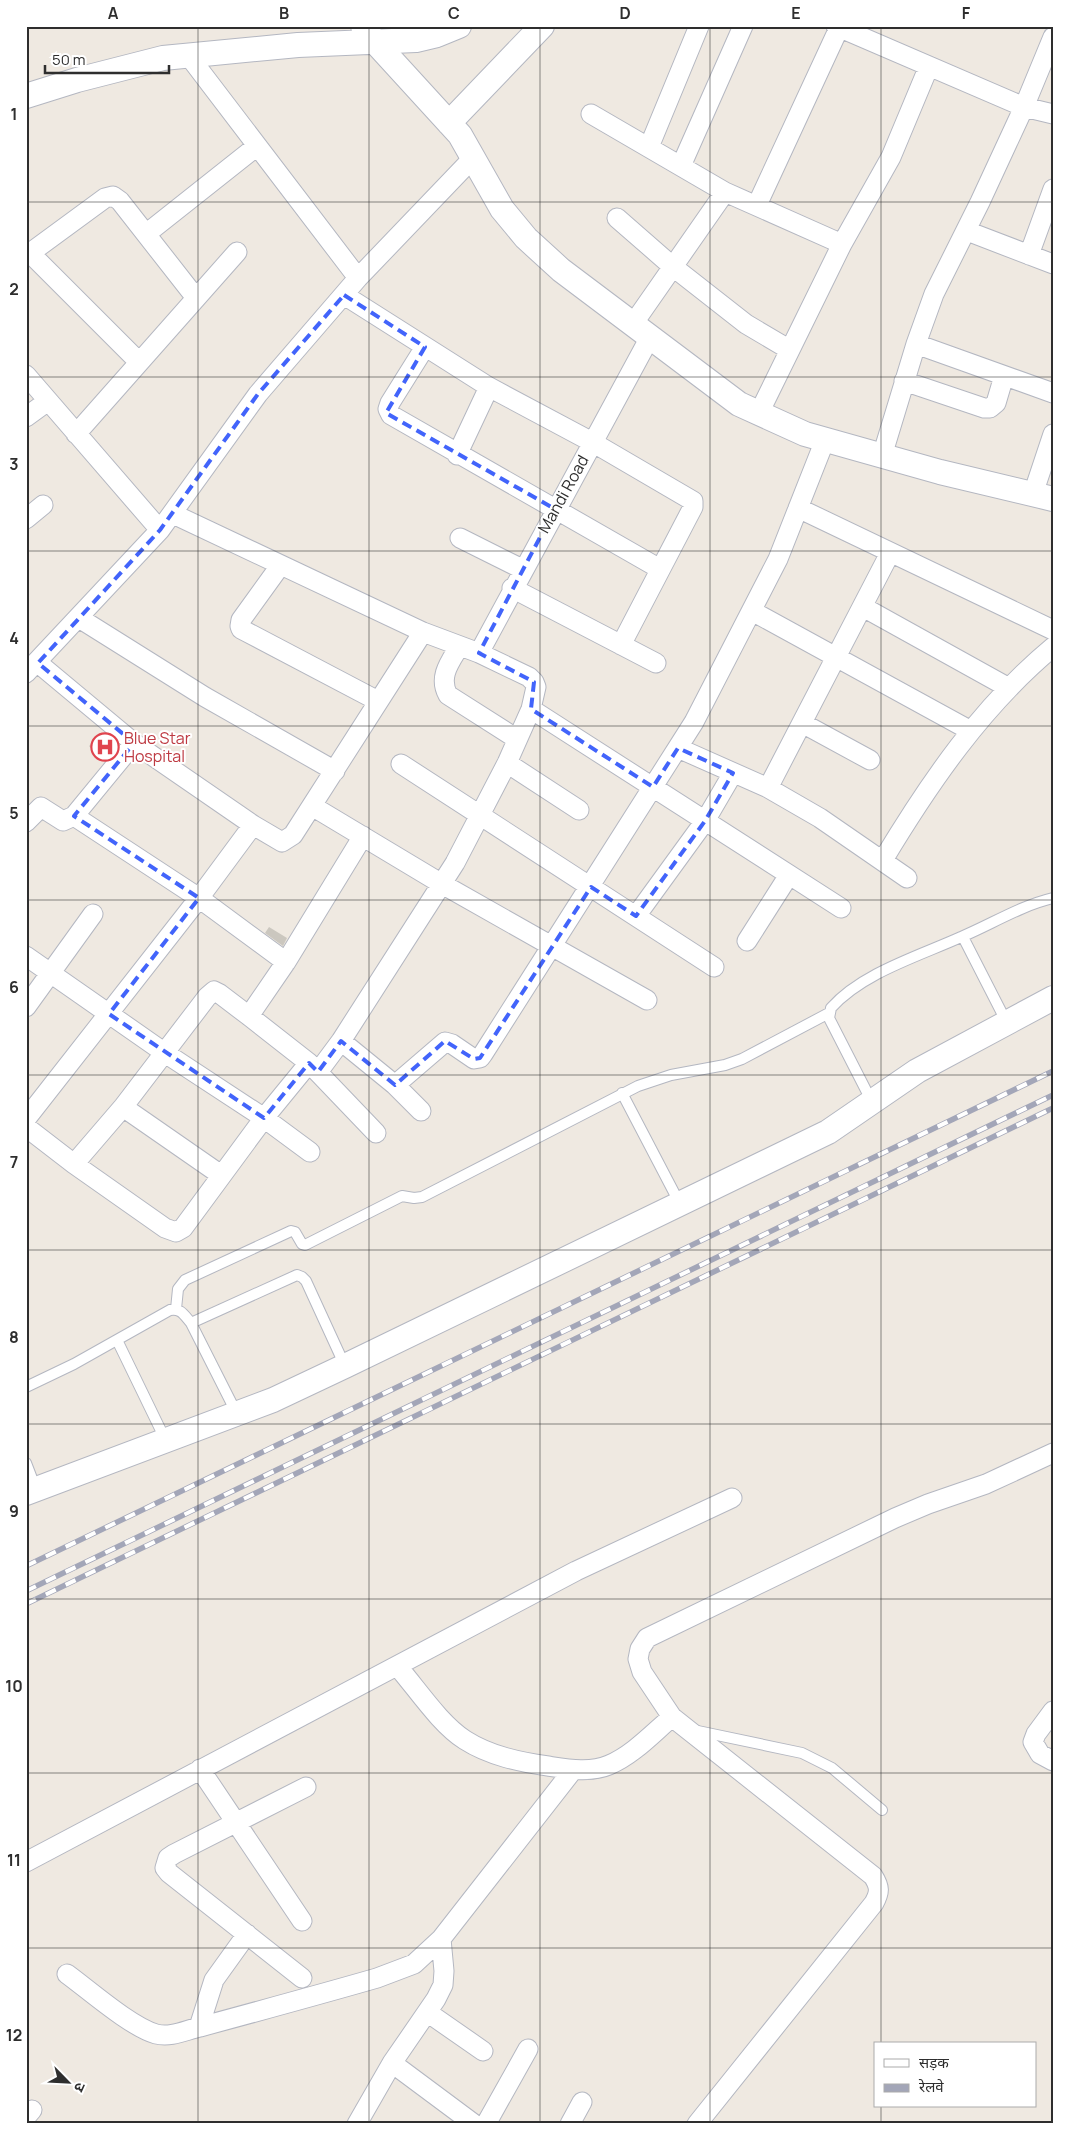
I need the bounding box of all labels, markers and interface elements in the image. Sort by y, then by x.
text: A [108,2,119,24]
text: B [279,2,289,24]
text: C [448,2,460,24]
text: D [619,2,631,24]
text: E [791,2,801,24]
text: F [962,2,971,24]
scale bar [45,42,169,74]
text: 50 m [52,49,86,70]
text: 1 [10,103,18,125]
text: 2 [9,278,19,300]
street label: Mandi Road [533,451,593,537]
text: 3 [9,453,19,475]
text: 4 [9,627,19,649]
place label: Blue Star Hospital [124,727,191,767]
hospital icon: Blue Star Hospital [90,732,120,762]
text: 5 [9,802,19,824]
text: 6 [9,976,19,998]
text: 7 [10,1151,18,1173]
text: 8 [9,1326,19,1348]
text: 9 [9,1500,19,1522]
text: 10 [5,1675,23,1697]
text: 11 [7,1849,21,1871]
text: 12 [6,2024,22,2046]
legend [874,2042,1036,2108]
text: सड़क [919,2052,949,2073]
north arrow [42,2058,92,2108]
text: रेलवे [918,2076,944,2097]
text: उ [70,2080,91,2096]

